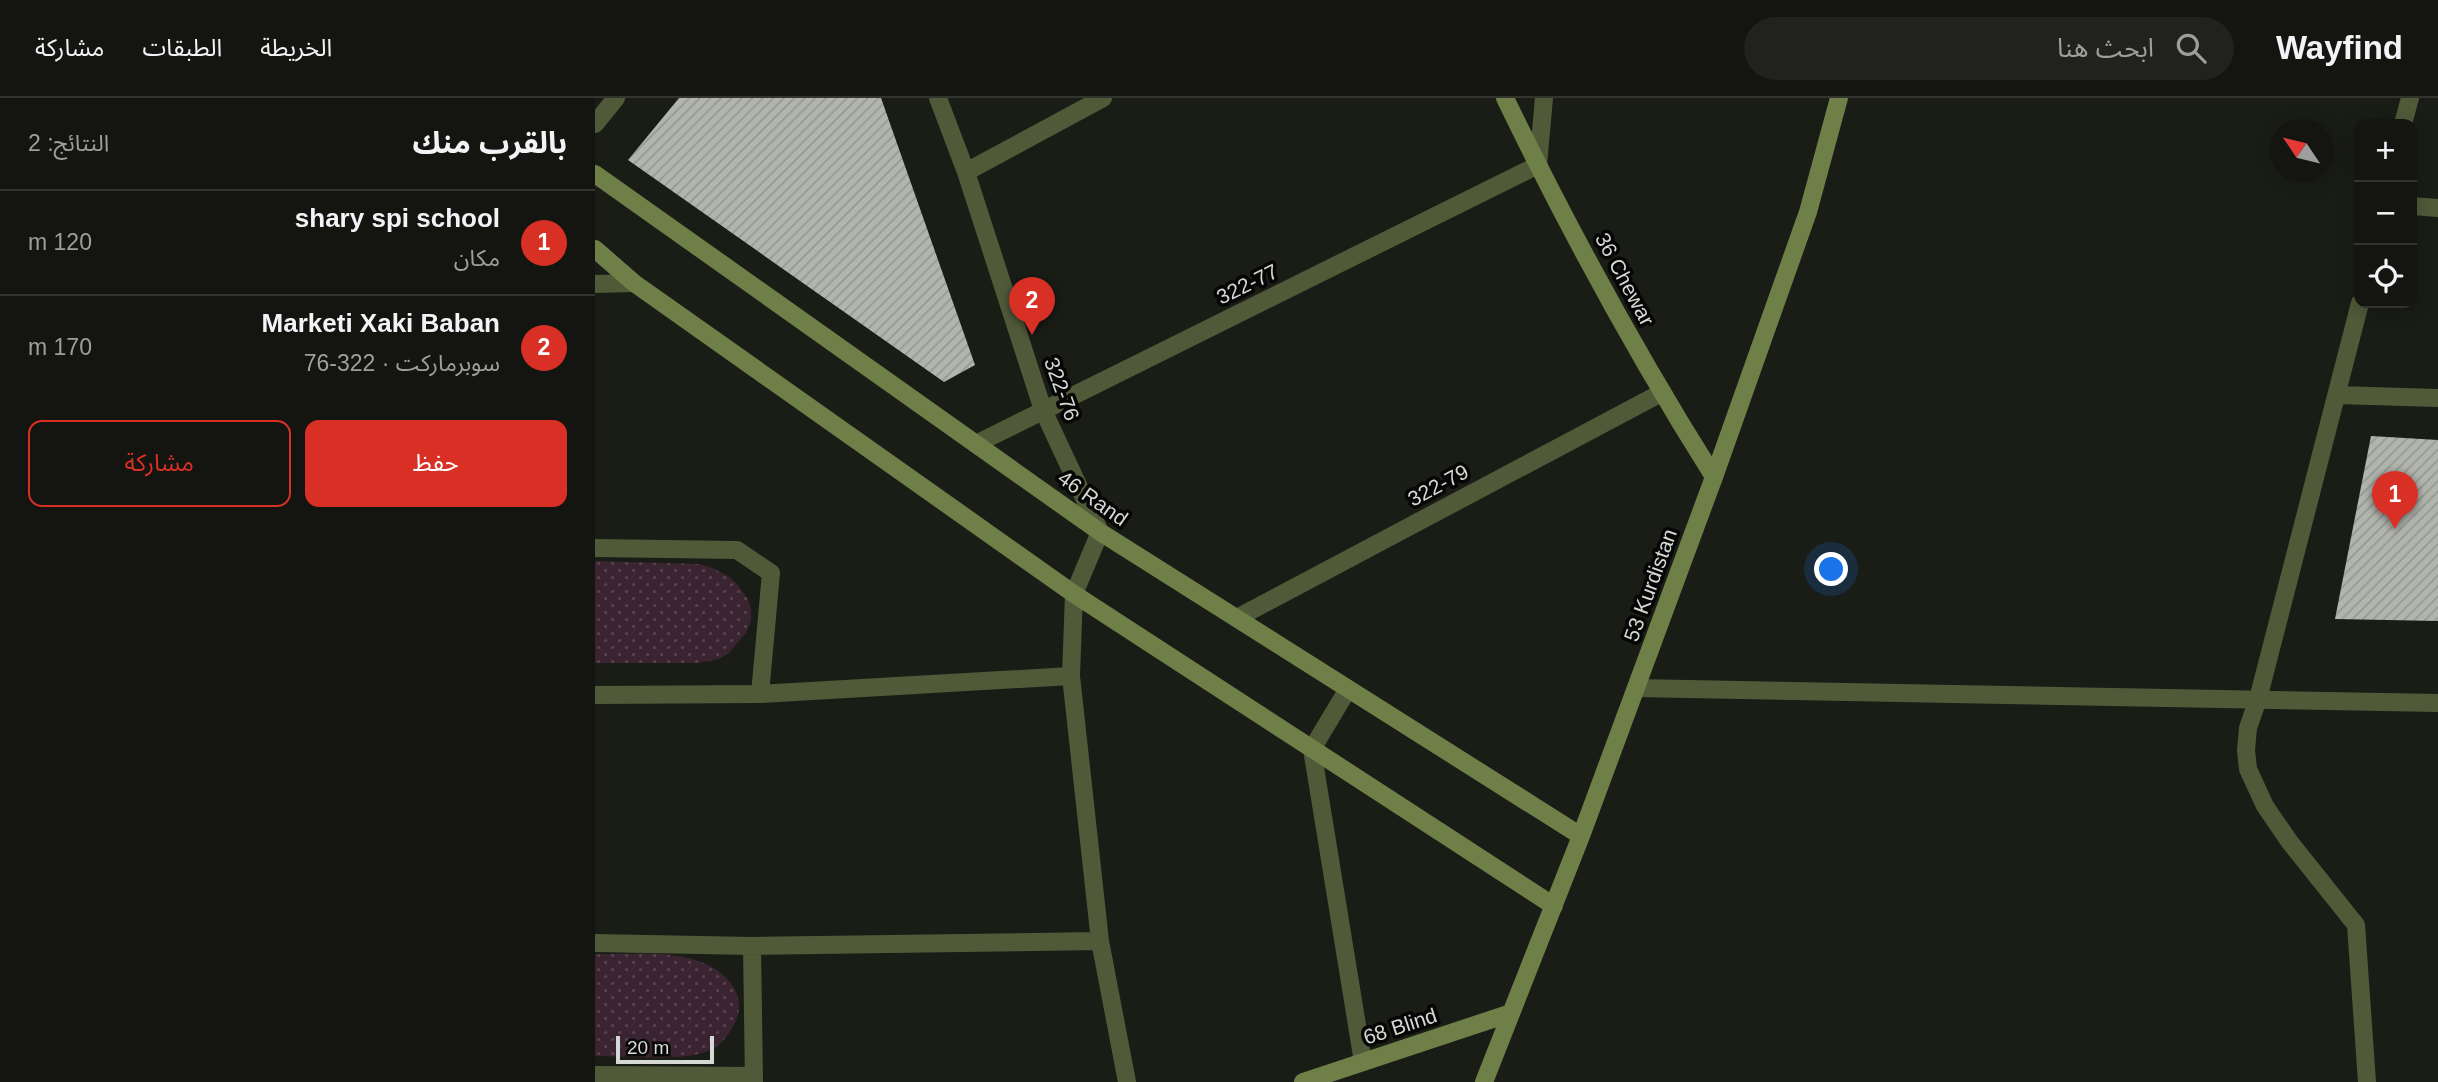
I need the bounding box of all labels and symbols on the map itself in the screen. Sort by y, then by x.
north arrow [2270,119,2333,182]
street label: 36 Chewar [1591,229,1659,329]
street label: 322-77 [1213,259,1281,309]
pin: 2 [1009,277,1055,335]
street label: 322-76 [1040,354,1084,424]
street label: 322-79 [1404,459,1472,511]
street label: 46 Rand [1054,466,1132,530]
pin: 1 [2372,471,2418,529]
street label: 53 Kurdistan [1619,526,1681,644]
your location [1814,552,1848,586]
street label: 68 Blind [1360,1003,1440,1049]
scale bar [616,1033,714,1065]

